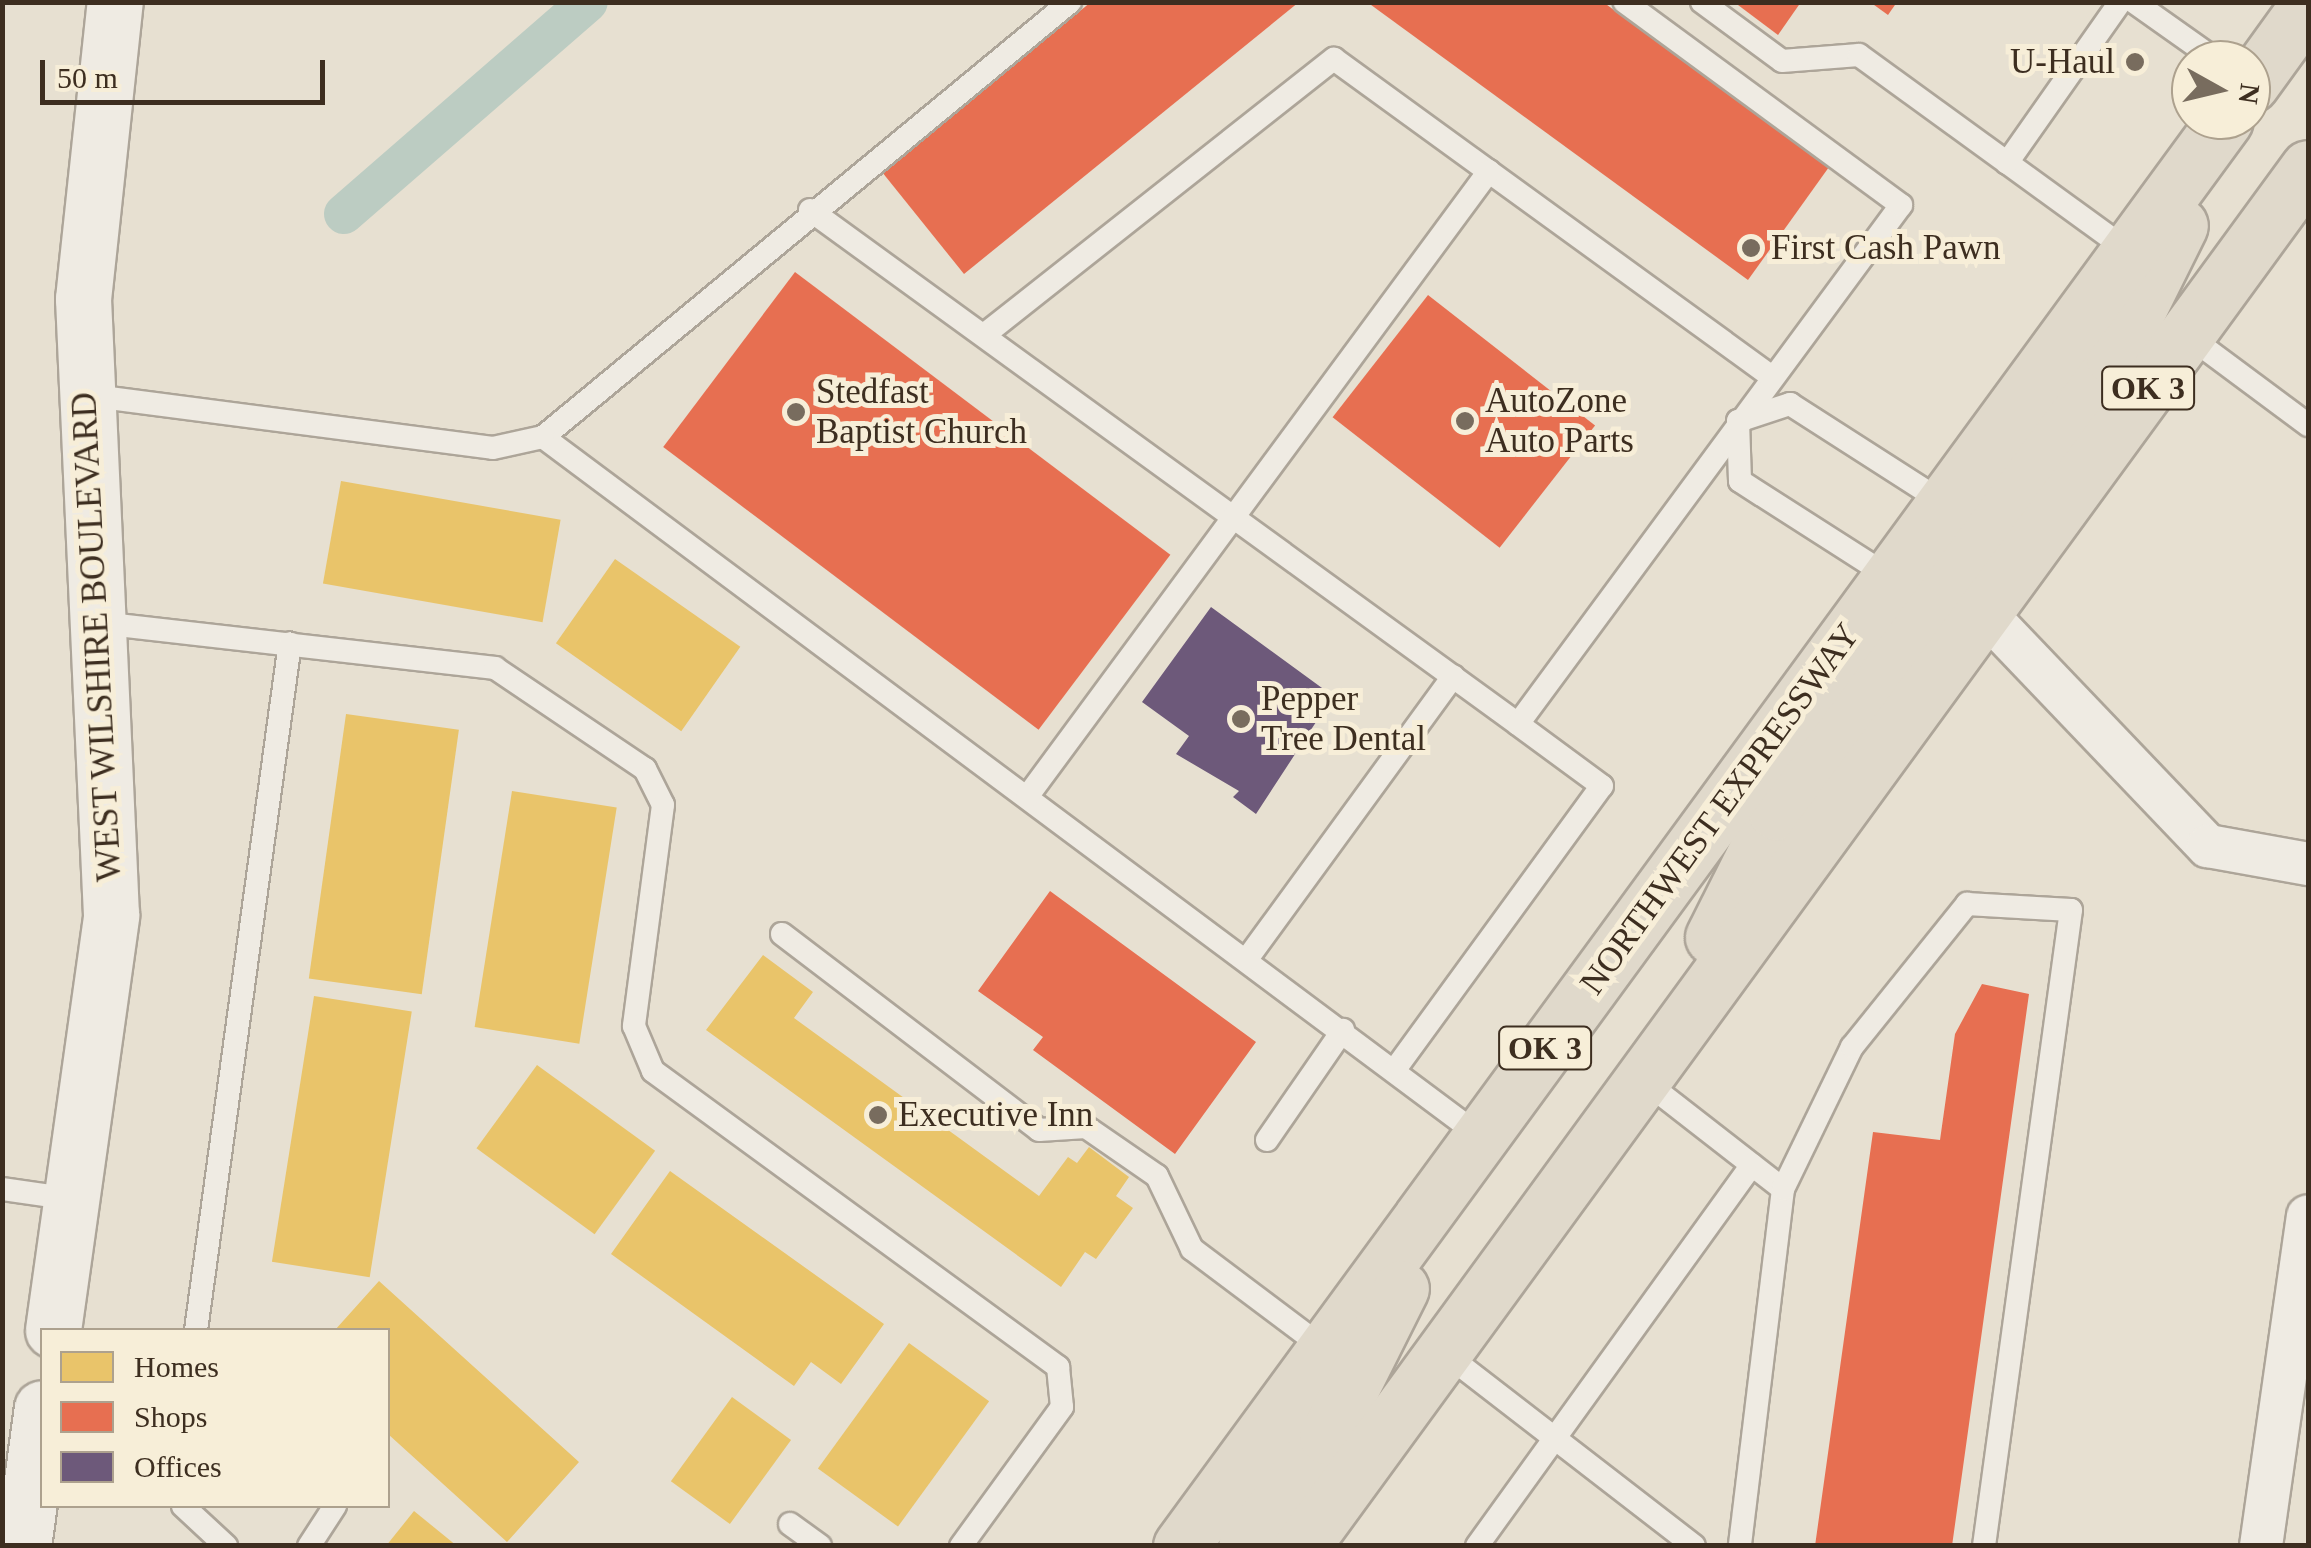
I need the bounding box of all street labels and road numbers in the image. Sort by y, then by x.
road number: OK 3 [2100,361,2196,415]
street label: WEST WILSHIRE BOULEVARD [63,391,131,883]
street label: NORTHWEST EXPRESSWAY [1571,615,1869,1003]
road number: OK 3 [1498,1021,1592,1075]

